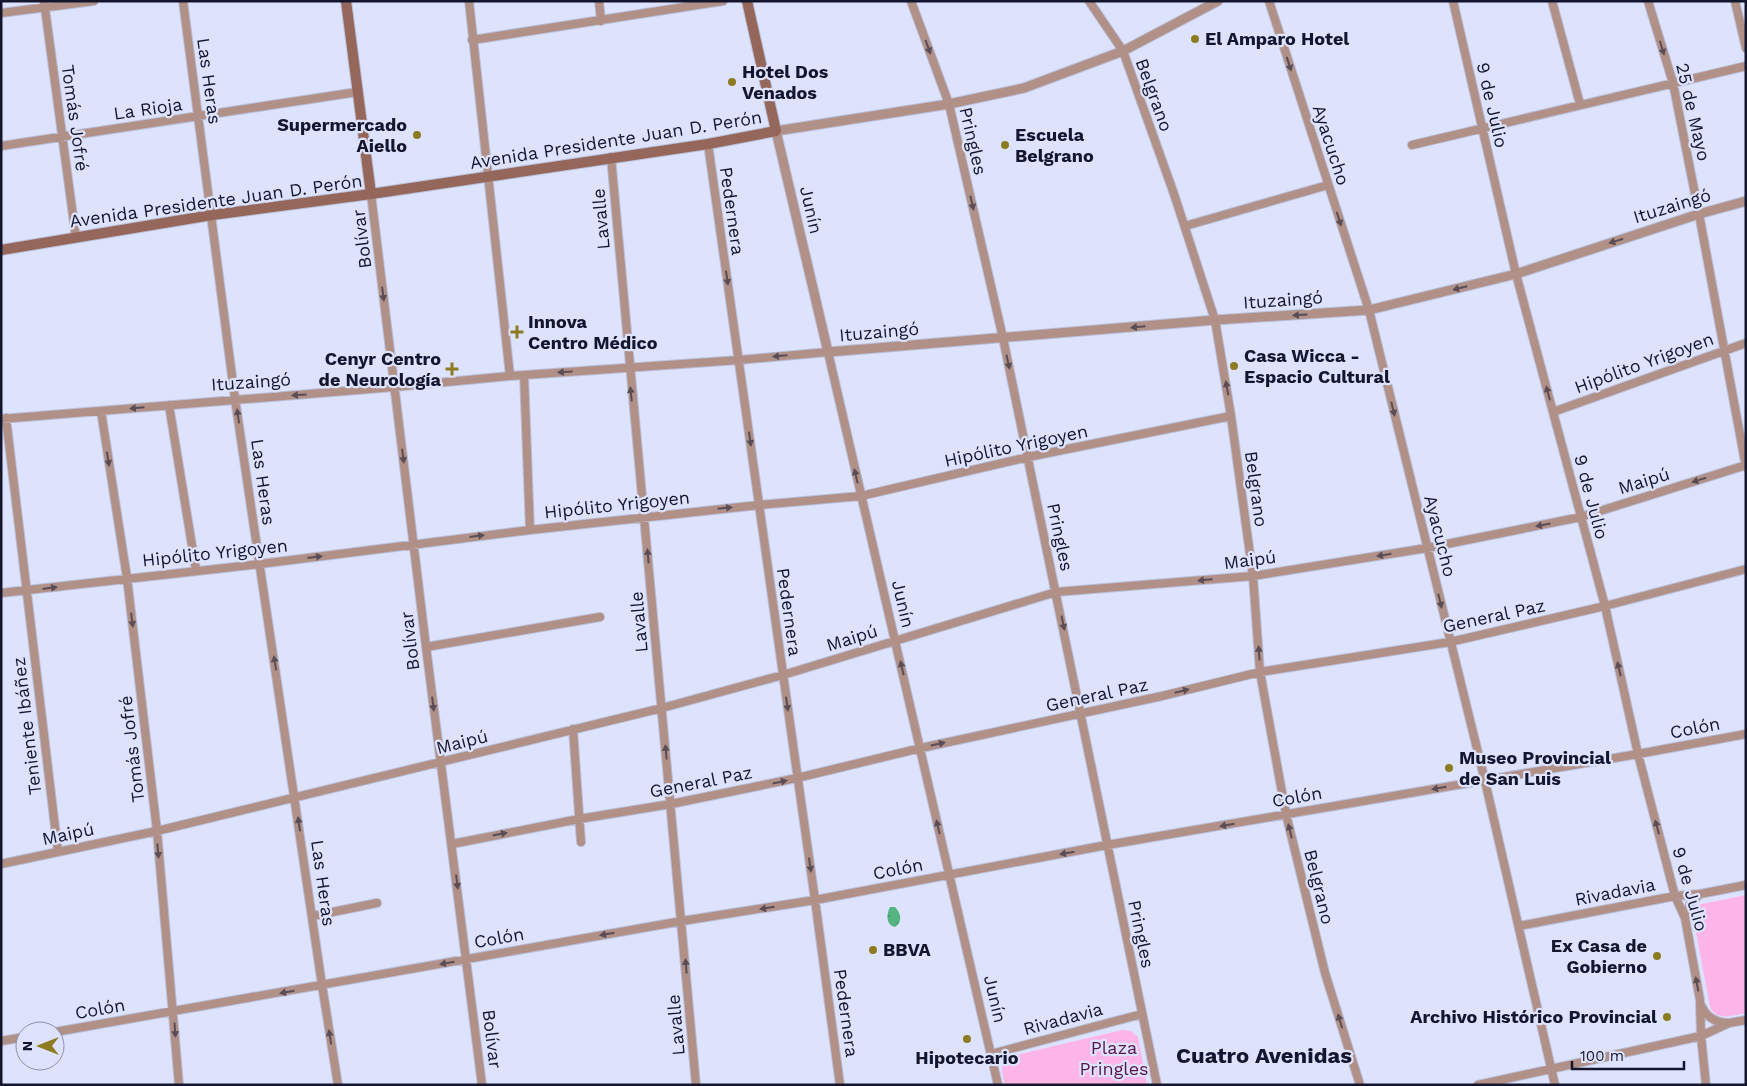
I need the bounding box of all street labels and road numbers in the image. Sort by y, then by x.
street label: Las Heras [193,36,226,125]
street label: Belgrano [1132,55,1177,134]
street label: 9 de Julio [1472,60,1512,150]
street label: 25 de Mayo [1672,61,1715,163]
street label: Tomás Jofré [58,63,93,173]
street label: La Rioja [112,93,184,124]
street label: Ayacucho [1309,102,1354,188]
street label: Pringles [955,105,992,177]
street label: Avenida Presidente Juan D. Perón [468,106,763,173]
street label: Pedernera [716,165,749,256]
street label: Avenida Presidente Juan D. Perón [68,170,364,231]
street label: Junín [796,184,827,236]
street label: Ituzaingó [1630,184,1713,227]
street label: Lavalle [587,188,614,251]
street label: Bolívar [347,208,376,270]
street label: Ituzaingó [1242,286,1324,313]
street label: Ituzaingó [838,318,920,345]
street label: Hipólito Yrigoyen [1571,328,1716,397]
street label: Ituzaingó [210,368,292,395]
street label: Hipólito Yrigoyen [942,420,1090,471]
street label: Las Heras [247,437,280,526]
street label: Belgrano [1241,450,1272,528]
street label: 9 de Julio [1570,452,1613,542]
street label: Maipú [1616,463,1672,498]
street label: Hipólito Yrigoyen [543,486,691,523]
street label: Ayacucho [1420,493,1461,579]
street label: Pringles [1043,501,1078,573]
street label: Hipólito Yrigoyen [141,534,289,571]
street label: Maipú [1223,546,1277,573]
street label: Pedernera [773,566,806,657]
street label: Junín [888,578,919,630]
street label: Lavalle [625,591,652,654]
street label: General Paz [1441,594,1547,637]
street label: Bolívar [395,610,424,672]
street label: Maipú [824,620,880,655]
street label: Teniente Ibáñez [8,656,45,796]
street label: General Paz [1044,673,1150,716]
street label: Tomás Jofré [115,694,148,804]
street label: Colón [1668,712,1722,743]
street label: Maipú [434,725,490,758]
street label: General Paz [648,761,754,802]
street label: Colón [1270,782,1324,811]
street label: Maipú [40,818,96,849]
street label: Las Heras [307,838,340,927]
street label: 9 de Julio [1668,844,1713,934]
street label: Belgrano [1300,847,1339,927]
street label: Colón [871,853,925,884]
street label: Rivadavia [1573,873,1657,910]
street label: Pringles [1124,898,1159,970]
street label: Colón [472,923,526,952]
street label: Pedernera [830,967,863,1058]
street label: Junín [980,973,1011,1025]
street label: Colón [73,994,127,1023]
street label: Lavalle [662,994,689,1057]
street label: Rivadavia [1021,998,1105,1039]
street label: Bolívar [478,1008,507,1070]

